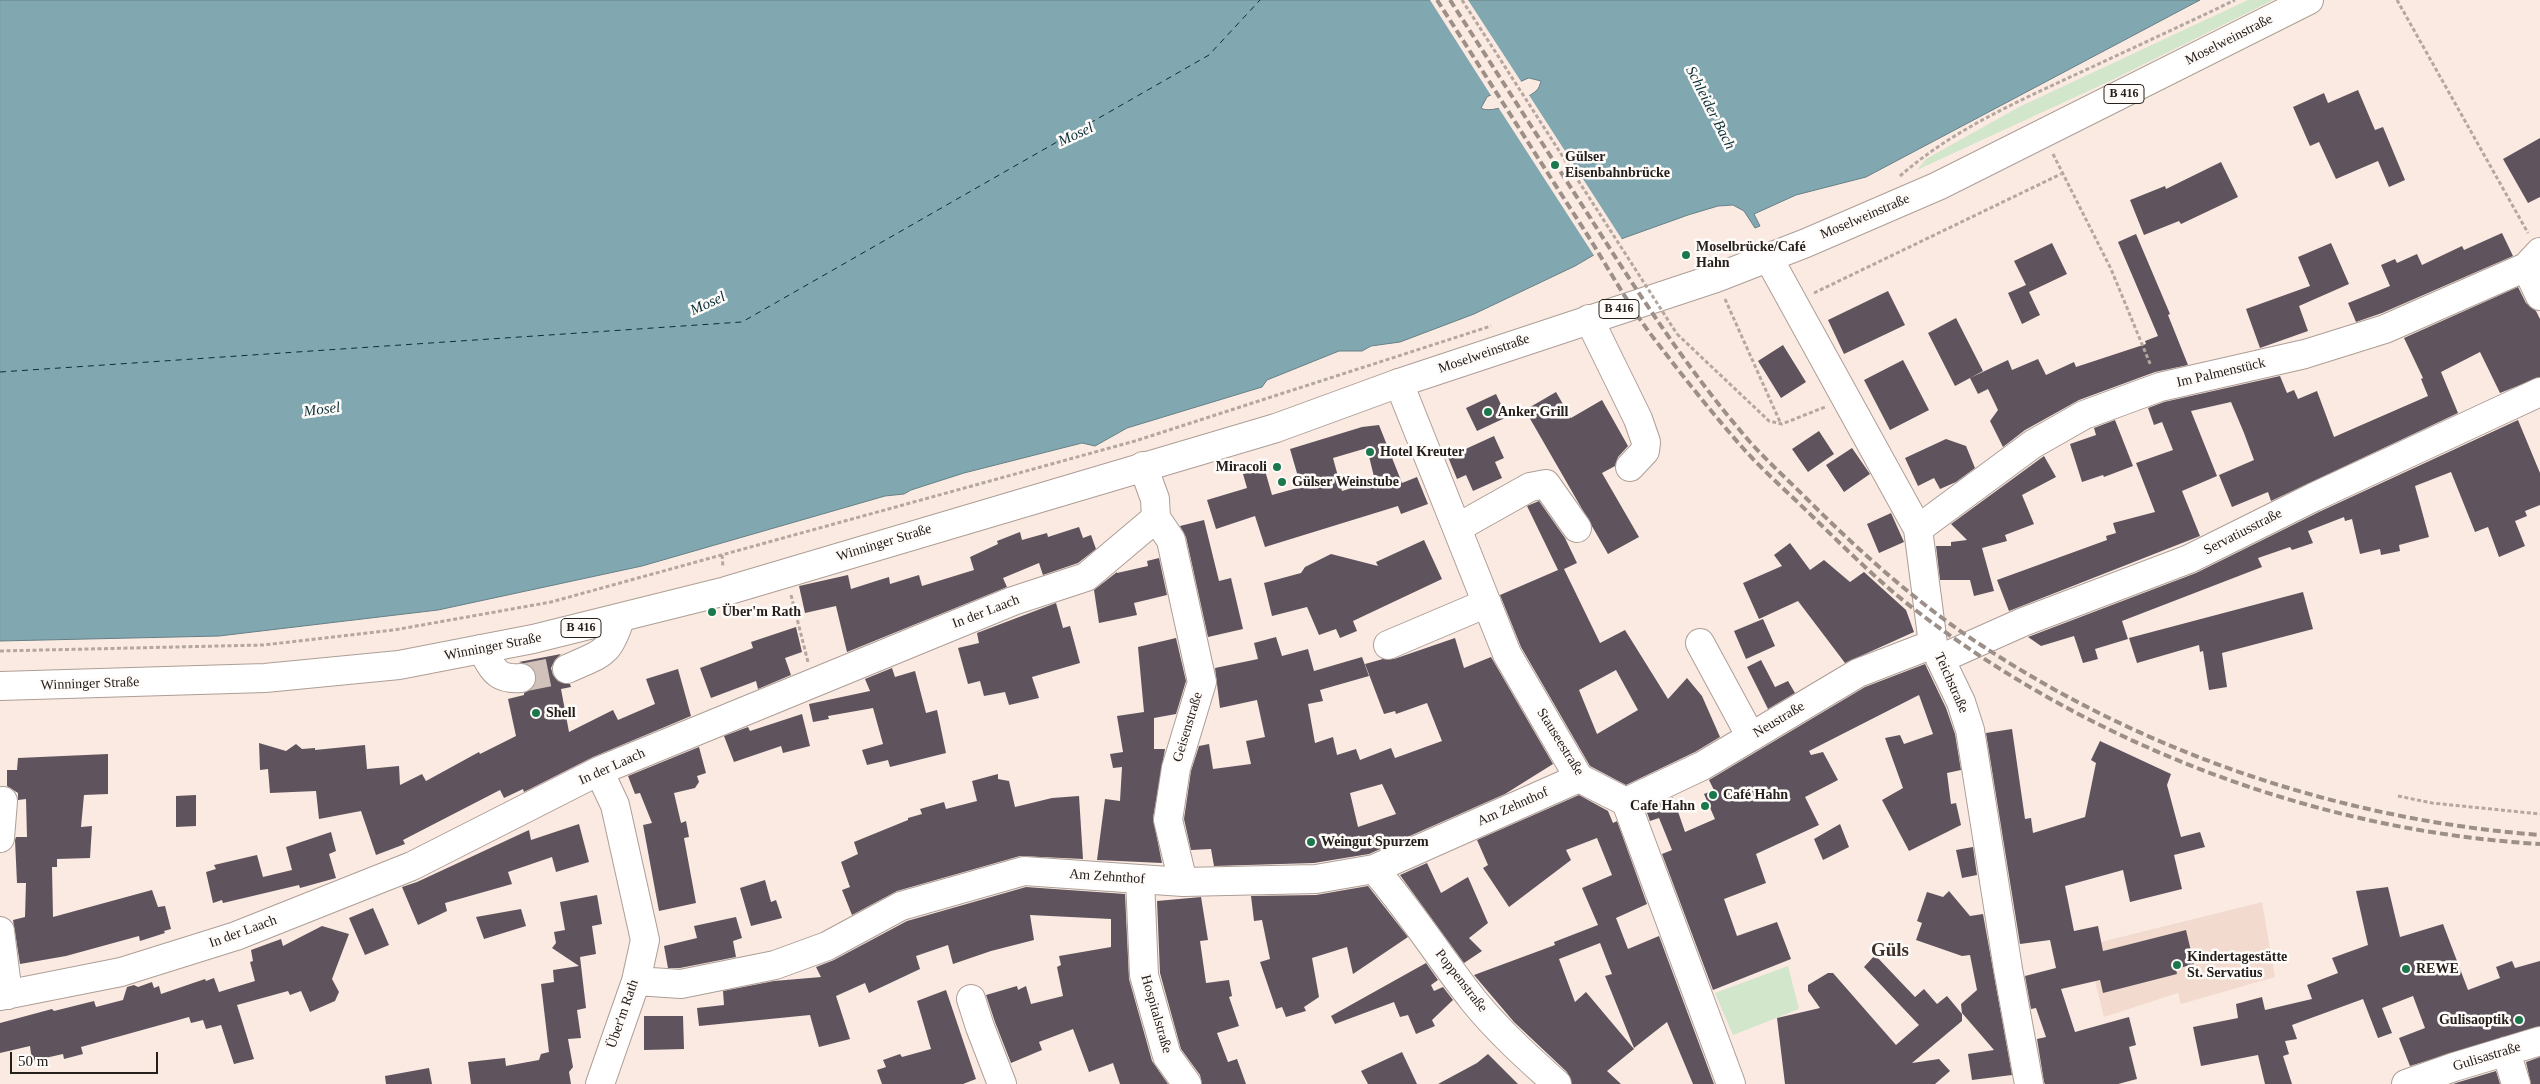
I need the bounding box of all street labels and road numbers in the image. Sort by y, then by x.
street label: Moselweinstraße [2183,11,2275,69]
road number: B 416 [2104,85,2144,104]
street label: Moselweinstraße [1818,191,1912,243]
road number: B 416 [1599,300,1639,318]
street label: Moselweinstraße [1436,330,1532,378]
street label: Im Palmenstück [2175,355,2267,391]
street label: Servatiusstraße [2201,505,2285,559]
street label: Winninger Straße [834,521,934,565]
street label: In der Laach [950,591,1022,633]
road number: B 416 [561,618,601,638]
street label: Winninger Straße [443,629,543,665]
street label: Teichstraße [1930,650,1972,716]
street label: Winninger Straße [40,674,140,694]
street label: Geisenstraße [1169,690,1207,764]
street label: Neustraße [1750,698,1808,742]
street label: Stauseestraße [1533,705,1587,779]
street label: In der Laach [576,745,648,789]
street label: Am Zehnthof [1475,784,1551,830]
street label: Am Zehnthof [1069,866,1145,888]
street label: In der Laach [207,912,279,952]
street label: Poppenstraße [1431,946,1491,1016]
street label: Hospitalstraße [1137,973,1175,1055]
street label: Über'm Rath [603,978,643,1050]
street label: Gulisastraße [2451,1039,2523,1075]

